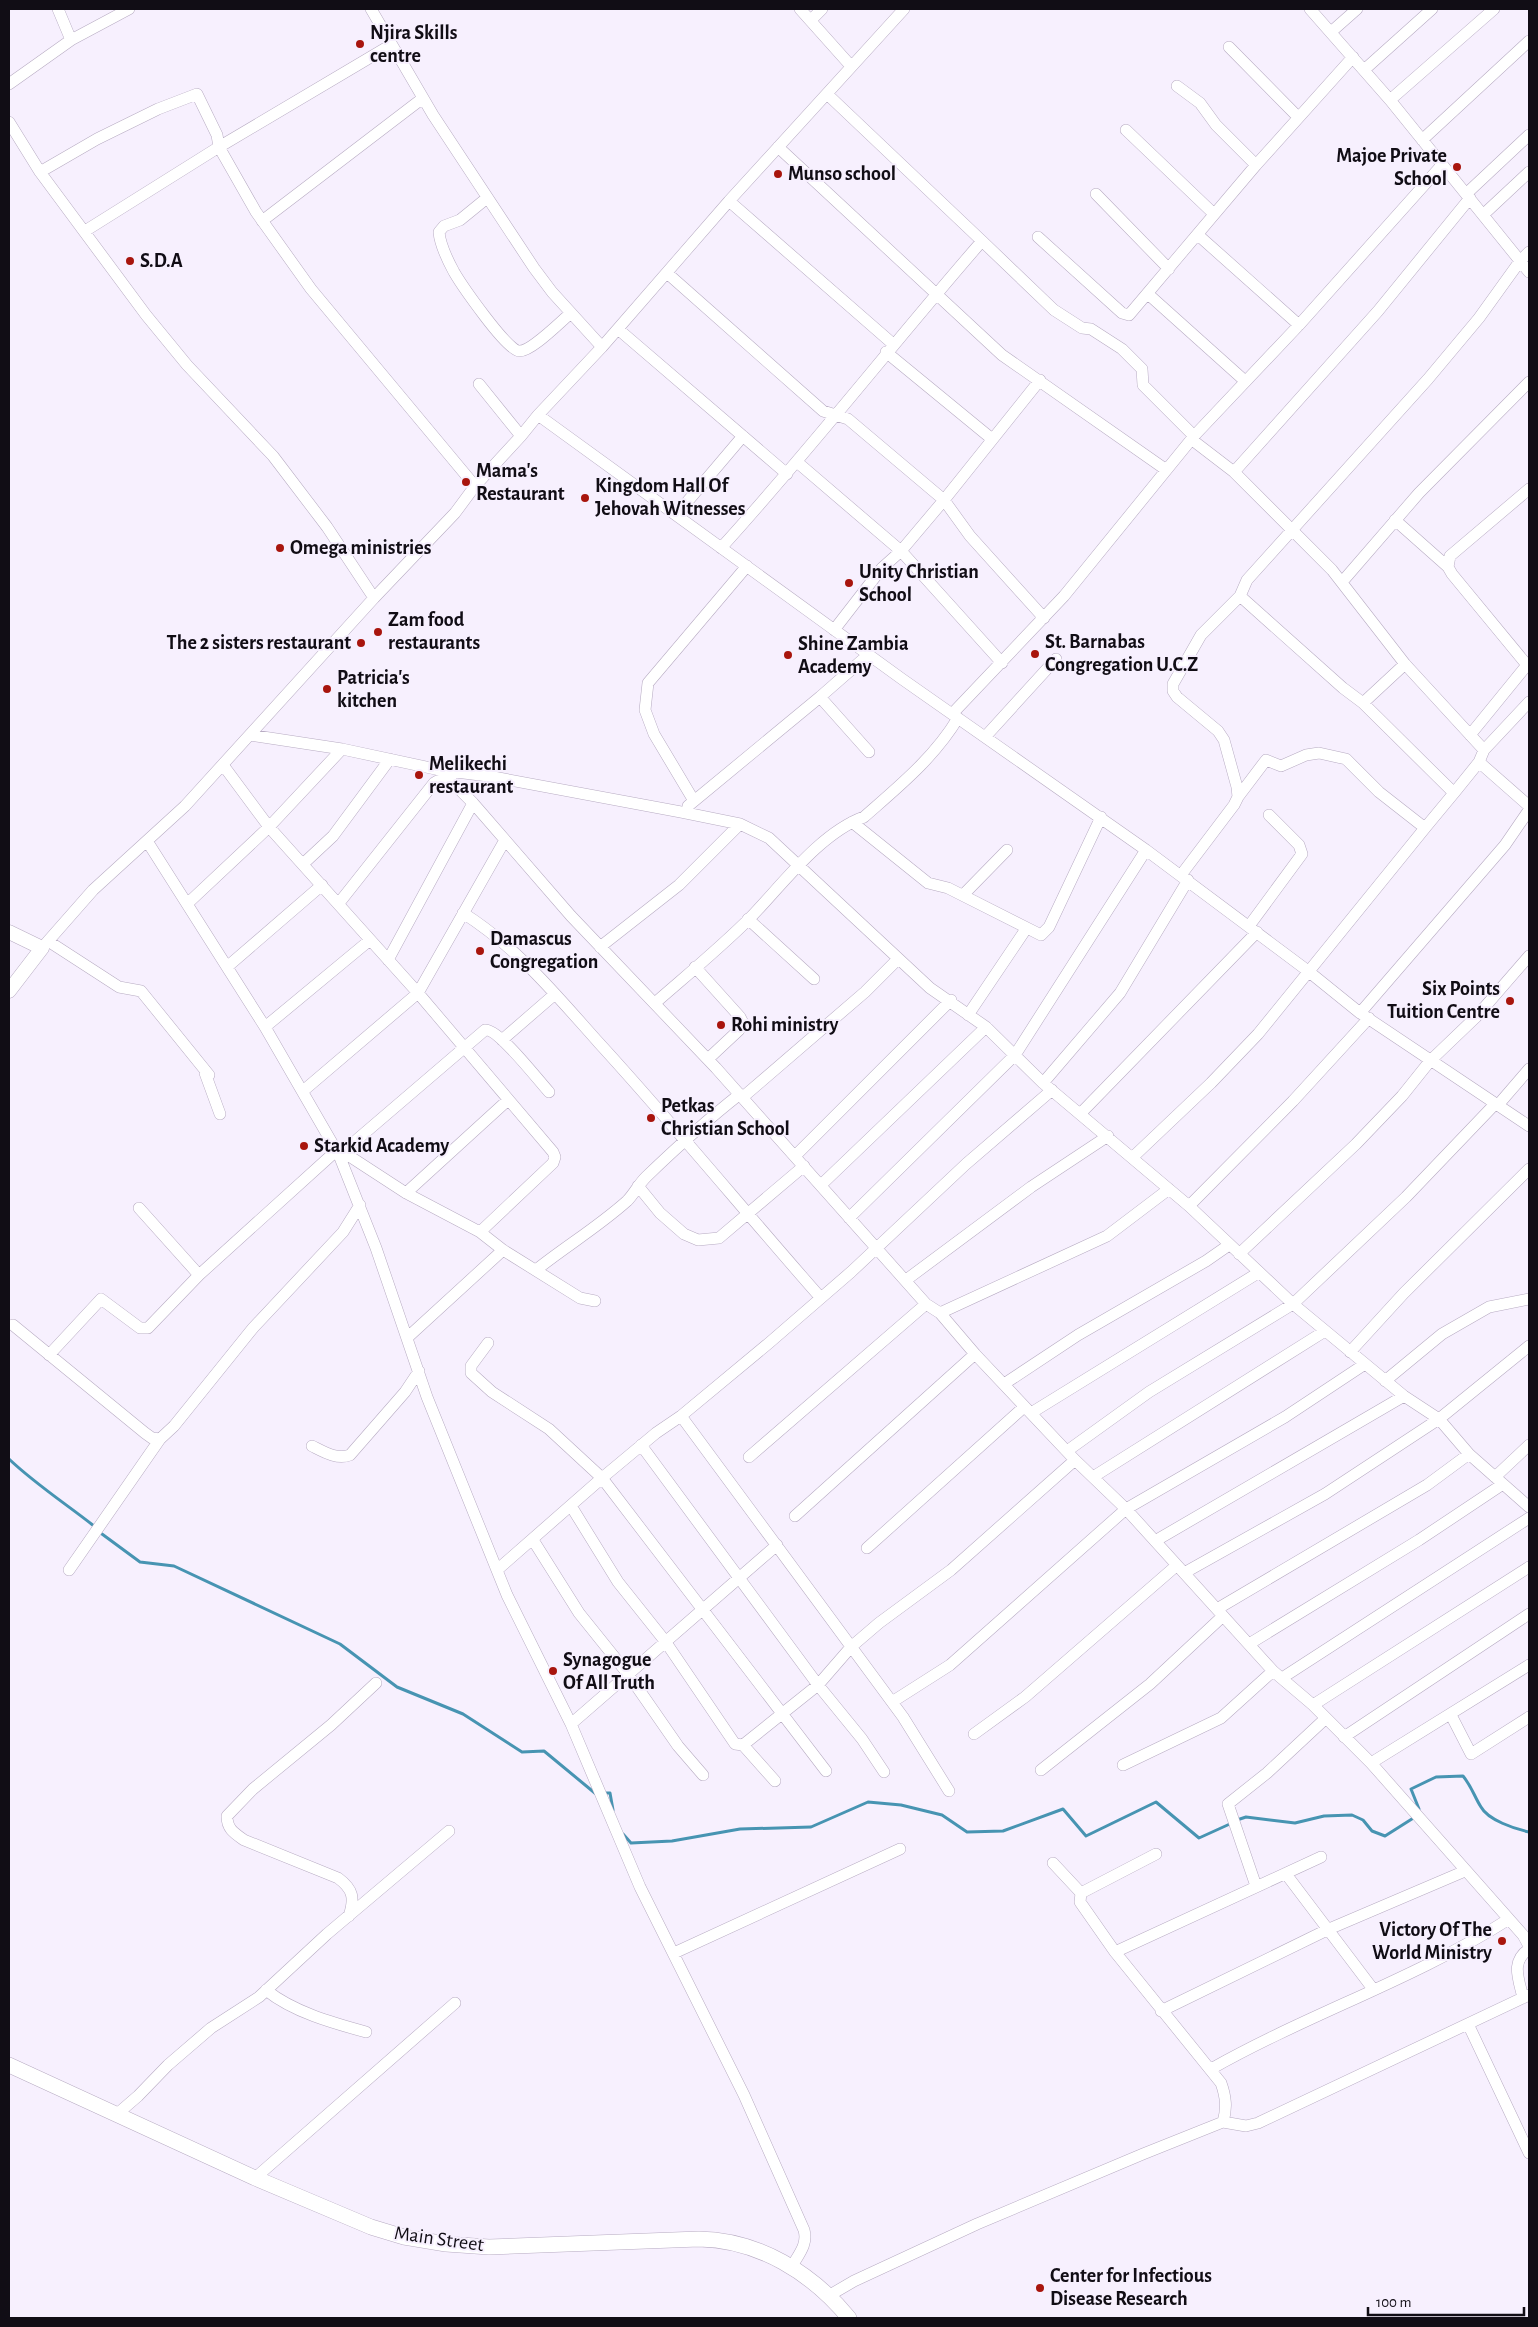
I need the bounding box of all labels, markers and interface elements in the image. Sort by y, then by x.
place label: Njira Skills centre [370,23,458,66]
marker: Njira Skills centre [354,38,366,50]
place label: Majoe Private School [1336,146,1447,189]
marker: Majoe Private School [1451,161,1463,173]
place label: Munso school [788,164,896,184]
marker: Munso school [772,168,784,180]
place label: S.D.A [140,251,183,271]
marker: S.D.A [124,255,136,267]
place label: Mama's Restaurant [476,461,565,504]
marker: Mama's Restaurant [460,476,472,488]
place label: Kingdom Hall Of Jehovah Witnesses [595,476,746,519]
marker: Kingdom Hall Of Jehovah Witnesses [579,492,591,504]
place label: Omega ministries [290,538,432,558]
marker: Omega ministries [274,542,286,554]
place label: Unity Christian School [859,562,979,605]
marker: Unity Christian School [843,577,855,589]
place label: Zam food restaurants [388,610,480,653]
marker: Zam food restaurants [372,626,384,638]
place label: St. Barnabas Congregation U.C.Z [1045,632,1198,675]
place label: The 2 sisters restaurant [167,633,351,653]
place label: Shine Zambia Academy [798,634,909,677]
marker: The 2 sisters restaurant [355,637,367,649]
marker: St. Barnabas Congregation U.C.Z [1029,648,1041,660]
marker: Shine Zambia Academy [782,649,794,661]
place label: Patricia's kitchen [337,668,410,711]
marker: Patricia's kitchen [321,683,333,695]
place label: Melikechi restaurant [429,754,514,797]
marker: Melikechi restaurant [413,769,425,781]
place label: Damascus Congregation [490,929,598,972]
marker: Damascus Congregation [474,945,486,957]
place label: Six Points Tuition Centre [1387,979,1500,1022]
marker: Six Points Tuition Centre [1504,995,1516,1007]
place label: Rohi ministry [731,1015,839,1035]
marker: Rohi ministry [715,1019,727,1031]
place label: Petkas Christian School [661,1096,790,1139]
marker: Petkas Christian School [645,1112,657,1124]
place label: Starkid Academy [314,1136,449,1156]
marker: Starkid Academy [298,1140,310,1152]
place label: Synagogue Of All Truth [563,1650,655,1693]
marker: Synagogue Of All Truth [547,1665,559,1677]
place label: Victory Of The World Ministry [1372,1920,1492,1963]
marker: Victory Of The World Ministry [1496,1935,1508,1947]
street label: Main Street [393,2223,486,2255]
place label: Center for Infectious Disease Research [1050,2266,1212,2309]
marker: Center for Infectious Disease Research [1034,2282,1046,2294]
scale bar [1368,2284,1524,2316]
text: 100 m [1376,2295,1411,2310]

